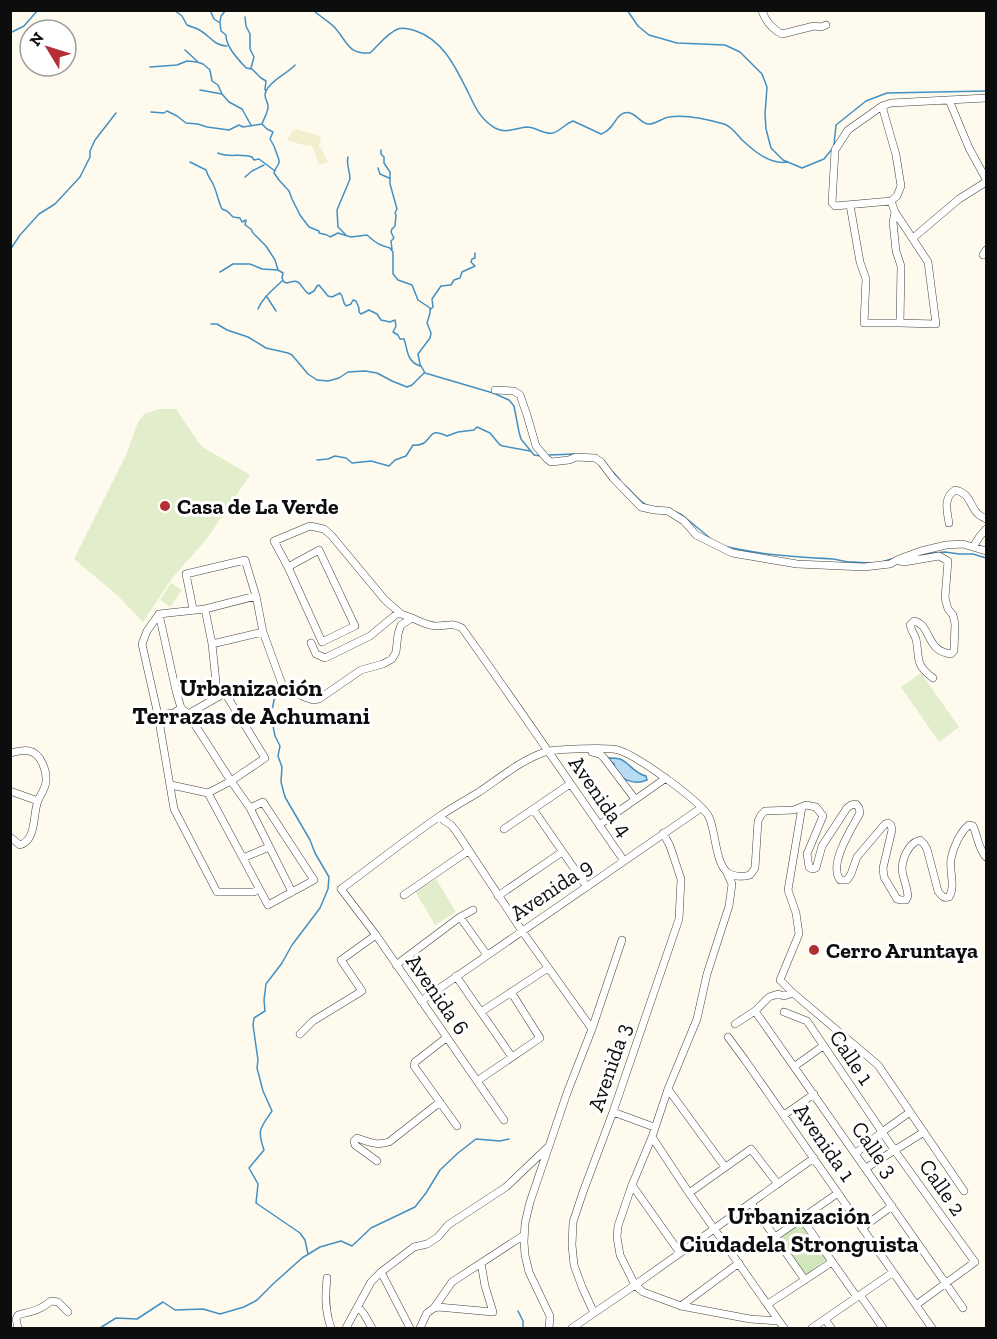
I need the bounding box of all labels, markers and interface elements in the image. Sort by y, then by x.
north arrow [18,18,78,78]
text: N [25,28,48,50]
place label: Casa de La Verde [177,493,339,520]
marker: Casa de La Verde [158,499,172,513]
district label: Urbanización Terrazas de Achumani [132,673,370,730]
street label: Avenida 4 [563,751,638,842]
street label: Avenida 9 [505,852,597,926]
place label: Cerro Aruntaya [826,937,978,964]
marker: Cerro Aruntaya [807,943,821,957]
street label: Avenida 6 [400,949,475,1040]
street label: Avenida 3 [582,1019,637,1115]
street label: Calle 1 [824,1025,880,1090]
street label: Avenida 1 [788,1098,862,1187]
street label: Calle 3 [846,1116,904,1183]
street label: Calle 2 [913,1154,972,1221]
district label: Urbanización Ciudadela Stronguista [679,1201,919,1258]

